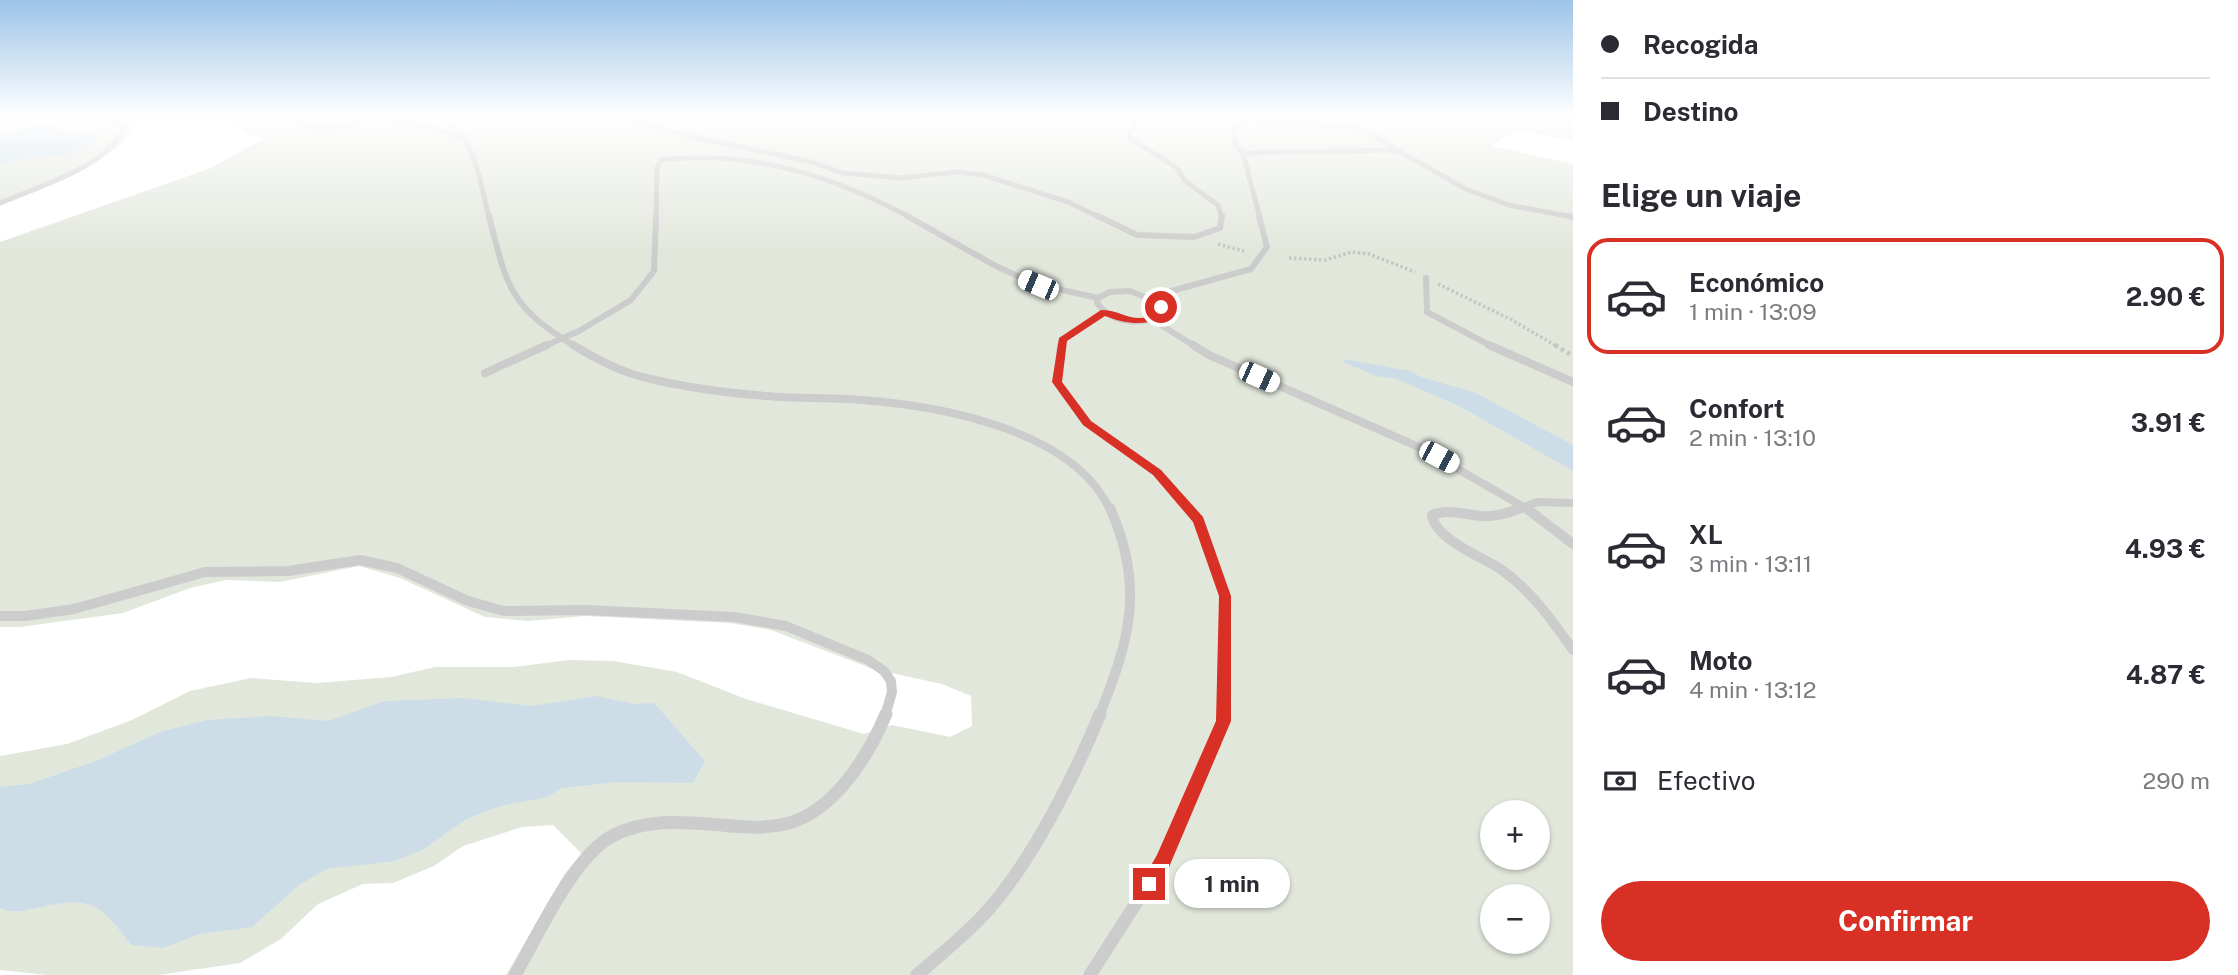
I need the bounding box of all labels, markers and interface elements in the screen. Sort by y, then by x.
text: Recogida [1643,29,1758,60]
text: Destino [1643,96,1739,127]
text: Elige un viaje [1601,177,1801,214]
icon: car [1605,265,1668,328]
car [1015,267,1062,303]
text: Económico [1689,267,1824,298]
text: 2.90 € [2126,281,2206,312]
route start [1145,291,1177,323]
text: 1 min · 13:09 [1689,298,1817,325]
car [1236,359,1283,395]
icon: car [1605,391,1668,454]
text: Confort [1689,393,1785,424]
text: 3.91 € [2131,407,2206,438]
text: 2 min · 13:10 [1689,424,1816,451]
car [1416,438,1463,476]
icon: car [1605,517,1668,580]
text: XL [1689,519,1723,550]
text: 4.93 € [2125,533,2206,564]
text: 3 min · 13:11 [1689,550,1812,577]
icon: car [1605,643,1668,706]
text: Moto [1689,645,1752,676]
text: 4.87 € [2126,659,2206,690]
text: 4 min · 13:12 [1689,676,1816,703]
icon: cash [1601,762,1639,800]
text: Efectivo [1657,765,1755,796]
text: 290 m [2143,767,2210,794]
map controls [1480,800,1550,954]
button: + [1480,800,1550,870]
callout: 1 min [1174,860,1289,908]
route end [1133,868,1165,900]
text: 1 min [1204,870,1260,897]
button: Confirmar [1601,881,2210,961]
button: − [1480,884,1550,954]

